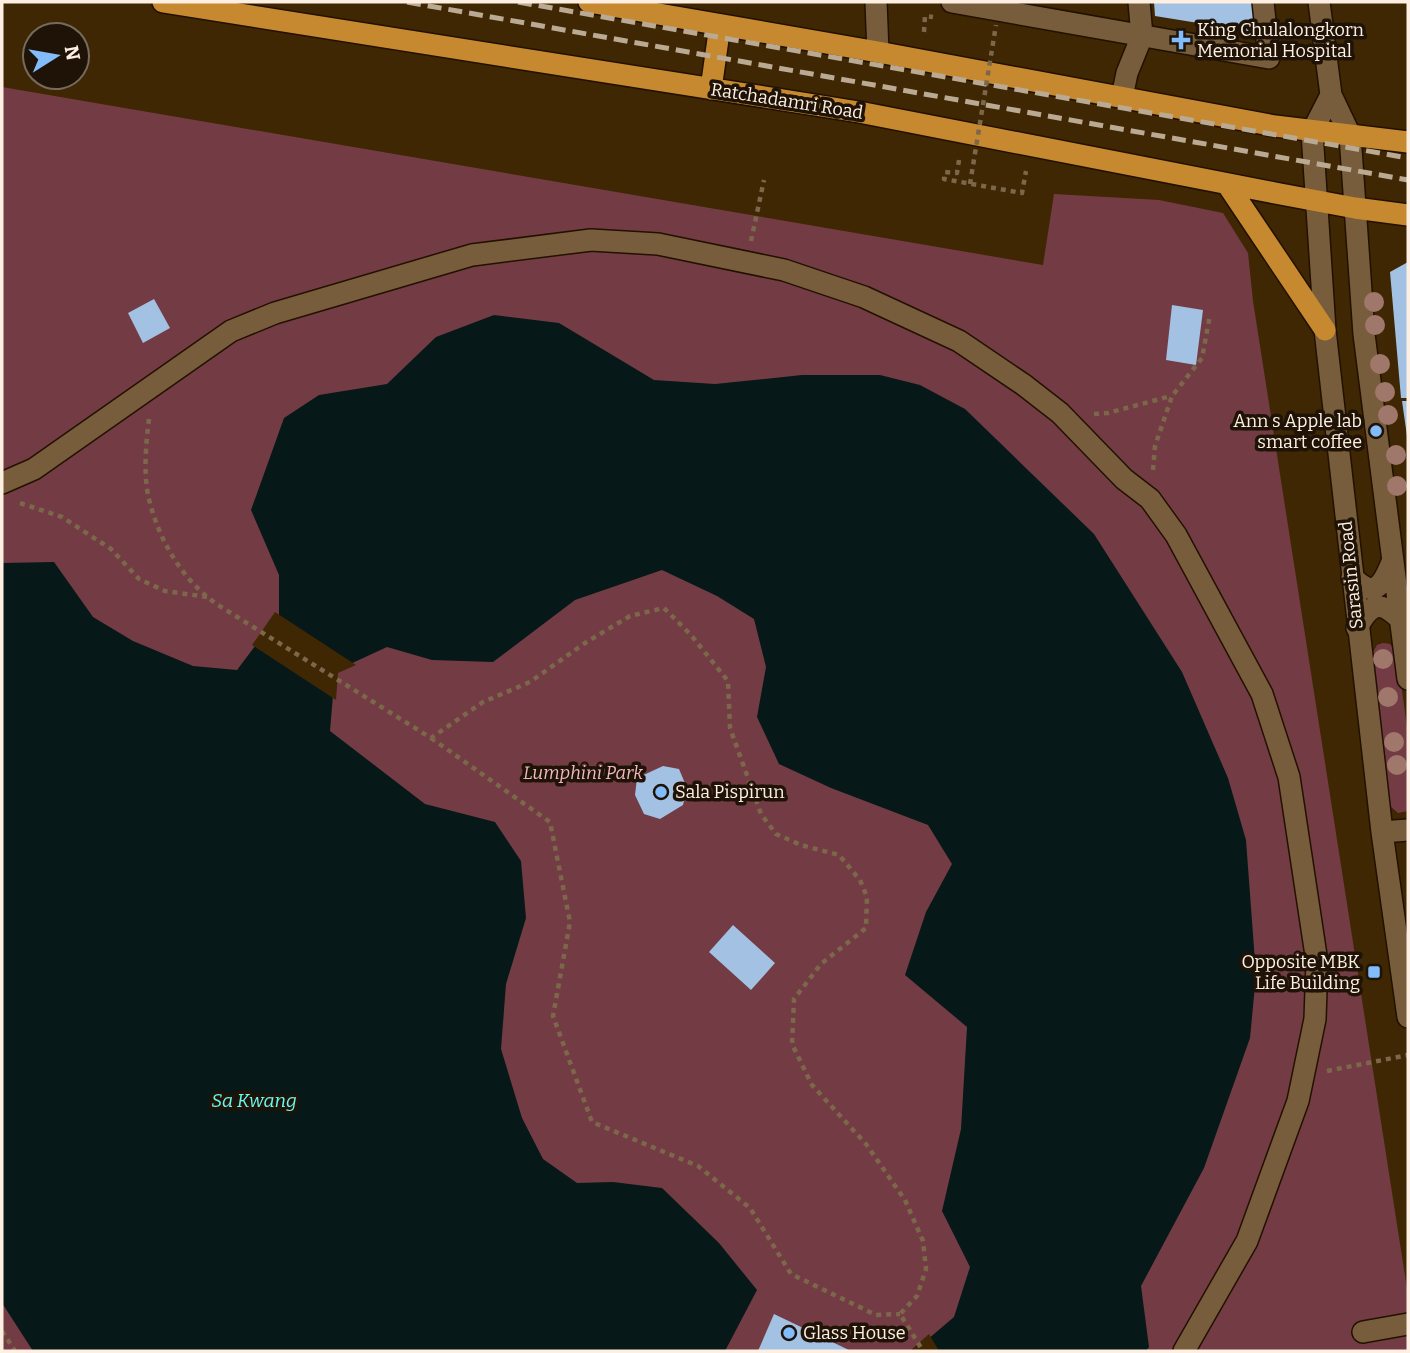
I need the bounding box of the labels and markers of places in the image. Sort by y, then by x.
place label: King Chulalongkorn Memorial Hospital [1197,19,1365,62]
marker: King Chulalongkorn Memorial Hospital [1171,30,1191,50]
place label: Ann s Apple lab smart coffee [1233,410,1362,453]
marker: Ann s Apple lab smart coffee [1368,423,1384,439]
place label: Sala Pispirun [675,781,785,803]
marker: Sala Pispirun [653,784,669,800]
place label: Opposite MBK Life Building [1241,951,1360,994]
marker: Opposite MBK Life Building [1366,964,1382,980]
place label: Glass House [803,1322,906,1344]
marker: Glass House [781,1325,797,1341]

